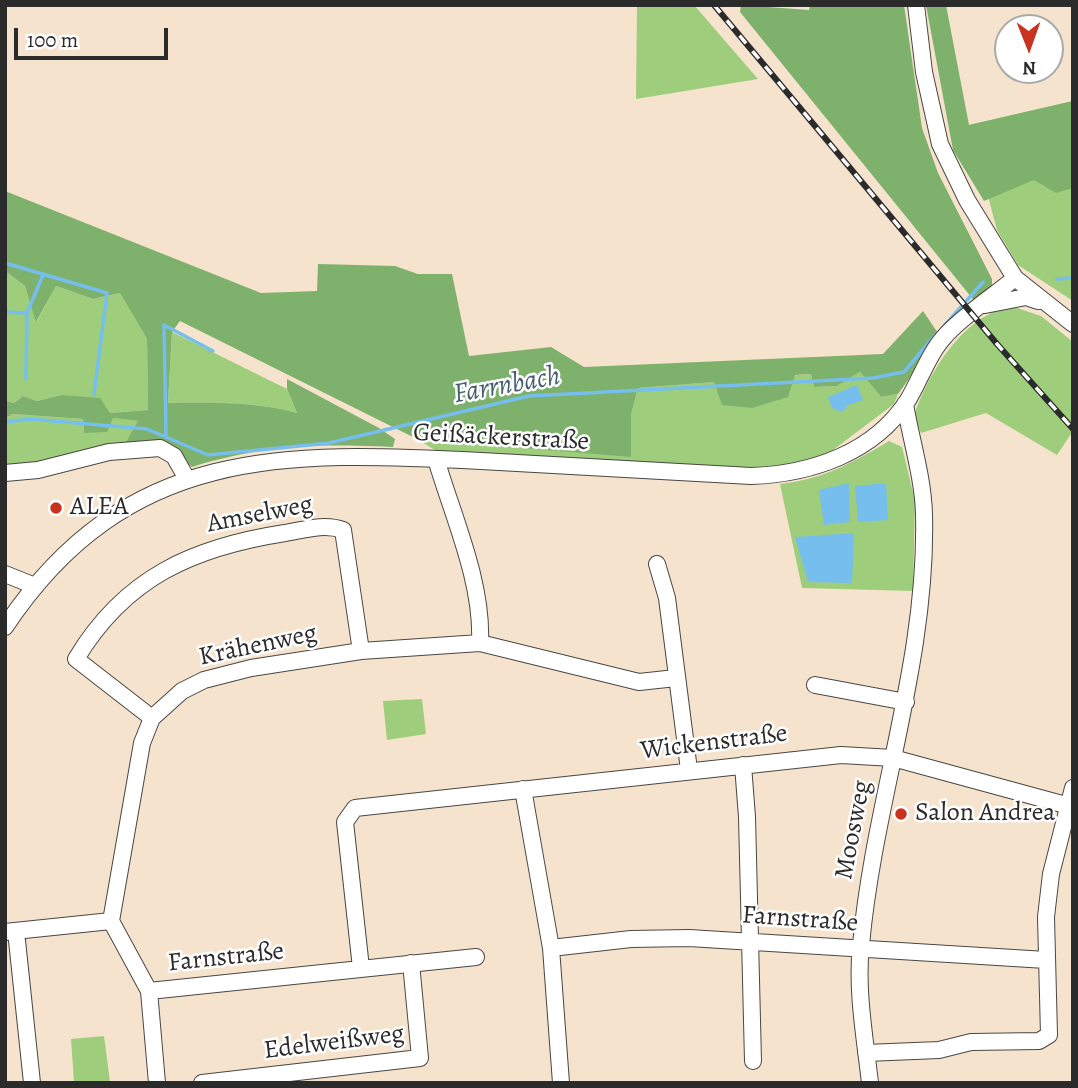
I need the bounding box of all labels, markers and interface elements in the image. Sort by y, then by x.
scale bar [18,14,172,58]
north arrow [994,14,1064,84]
text: 100 m [27,26,78,54]
text: N [1022,55,1036,81]
water label: Farrnbach [451,360,563,412]
street label: Geißäckerstraße [412,418,590,458]
street label: Amselweg [204,489,316,541]
place label: ALEA [70,492,128,524]
marker: ALEA [48,500,64,516]
street label: Krähenweg [196,618,320,674]
street label: Wickenstraße [639,719,789,767]
street label: Moosweg [829,778,879,882]
place label: Salon Andrea [915,798,1055,830]
marker: Salon Andrea [893,806,909,822]
street label: Farnstraße [741,900,859,940]
street label: Farnstraße [167,936,285,980]
street label: Edelweißweg [262,1019,406,1067]

